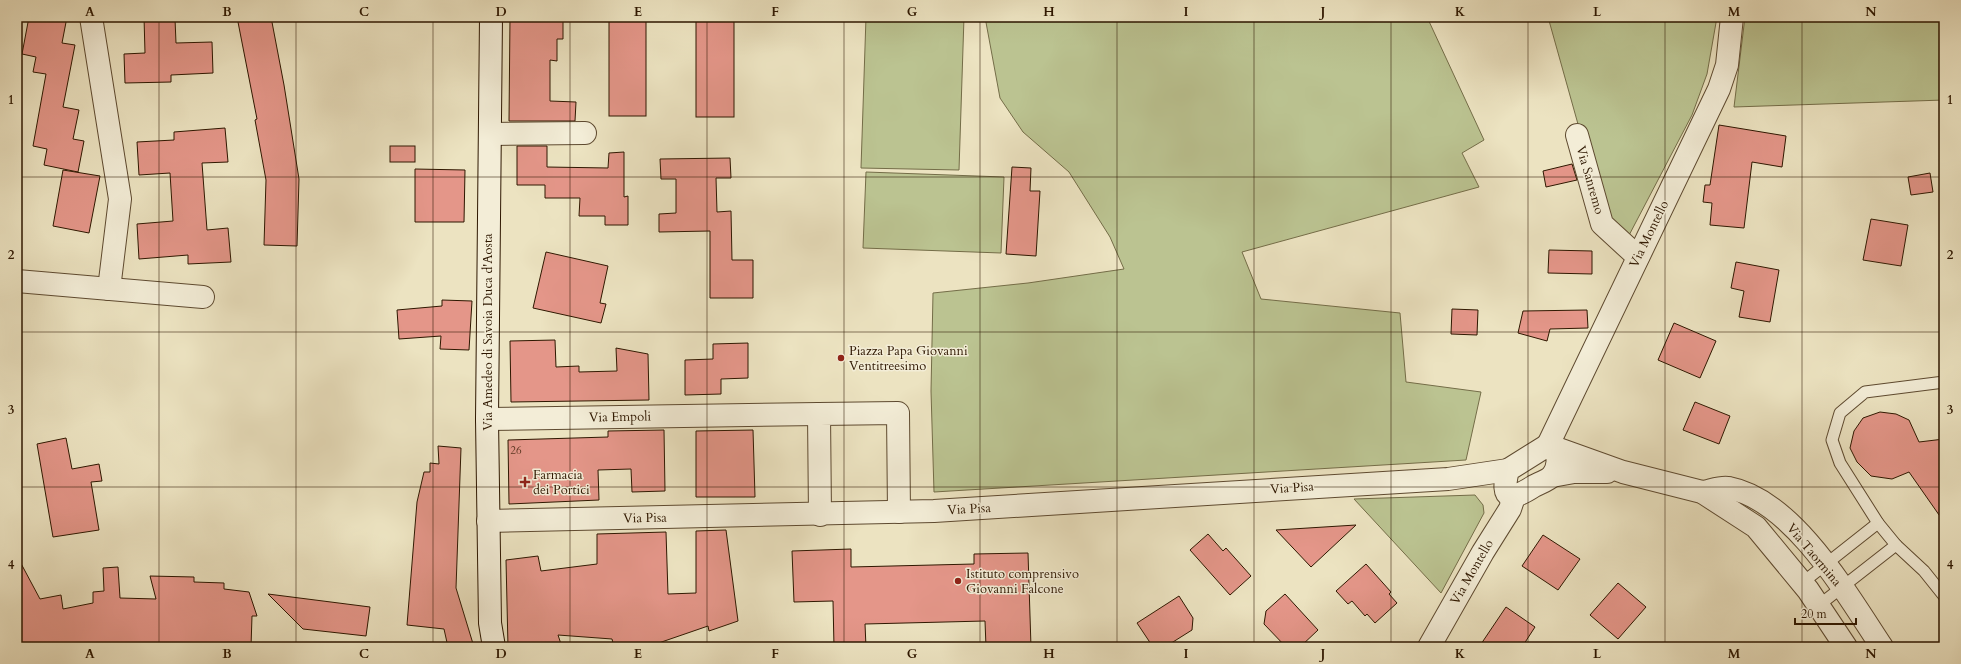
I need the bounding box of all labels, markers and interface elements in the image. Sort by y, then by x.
text: A [85,3,95,21]
text: B [222,3,232,21]
text: C [359,3,369,21]
text: D [495,3,507,21]
text: E [634,3,642,21]
text: F [771,3,779,21]
text: G [907,3,918,21]
text: H [1043,3,1055,21]
text: I [1183,3,1189,21]
text: J [1319,3,1326,21]
text: K [1455,3,1466,21]
text: L [1593,3,1602,21]
text: M [1728,3,1741,21]
text: N [1865,3,1877,21]
text: 1 [8,91,14,109]
text: 1 [1947,91,1953,109]
street label: Via Sanremo [1572,144,1608,216]
street label: Via Montello [1625,197,1673,271]
street label: Via Amedeo di Savoia Duca d'Aosta [479,233,497,431]
text: 2 [8,246,15,264]
text: 2 [1947,246,1954,264]
place label: Piazza Papa Giovanni Ventitreesimo [849,342,968,375]
marker: Piazza Papa Giovanni Ventitreesimo [836,353,846,363]
text: 3 [8,401,15,419]
text: 3 [1947,401,1954,419]
street label: Via Empoli [589,407,652,427]
house number: 26 [510,443,522,458]
place label: Farmacia dei Portici [533,466,590,499]
marker: Farmacia dei Portici [520,477,530,487]
street label: Via Pisa [1270,477,1315,499]
street label: Via Pisa [947,499,992,519]
street label: Via Pisa [623,509,667,527]
street label: Via Taormina [1782,520,1846,591]
street label: Via Montello [1446,536,1498,608]
text: 4 [8,556,15,574]
text: 4 [1947,556,1954,574]
place label: Istituto comprensivo Giovanni Falcone [966,565,1079,598]
marker: Istituto comprensivo Giovanni Falcone [953,576,963,586]
scale bar [1795,600,1856,626]
text: 20 m [1801,606,1828,622]
text: A [85,645,95,663]
text: B [222,645,232,663]
text: C [359,645,369,663]
text: D [495,645,507,663]
text: E [634,645,642,663]
text: F [771,645,779,663]
text: G [907,645,918,663]
text: H [1043,645,1055,663]
text: I [1183,645,1189,663]
text: J [1319,645,1326,663]
text: K [1455,645,1466,663]
text: L [1593,645,1602,663]
text: M [1728,645,1741,663]
text: N [1865,645,1877,663]

